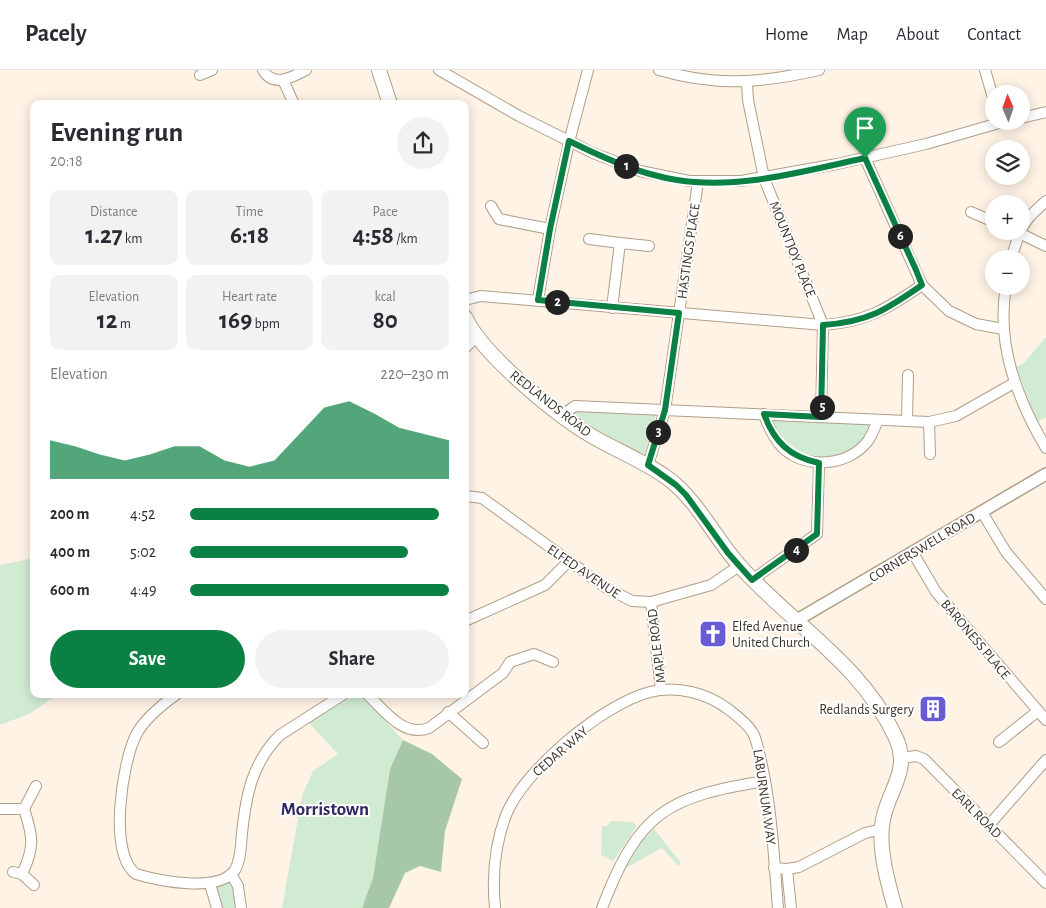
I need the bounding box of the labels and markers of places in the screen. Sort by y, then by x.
pin [844,107,886,158]
pin: 1 [614,154,638,178]
pin: 6 [888,224,912,248]
pin: 2 [544,290,570,314]
pin: 5 [810,394,834,420]
pin: 3 [646,420,670,444]
pin: 4 [784,538,808,562]
church icon: Elfed Avenue United Church [698,619,728,649]
place label: Elfed Avenue United Church [732,620,810,650]
building icon: Redlands Surgery [918,694,948,724]
place label: Redlands Surgery [819,703,914,717]

